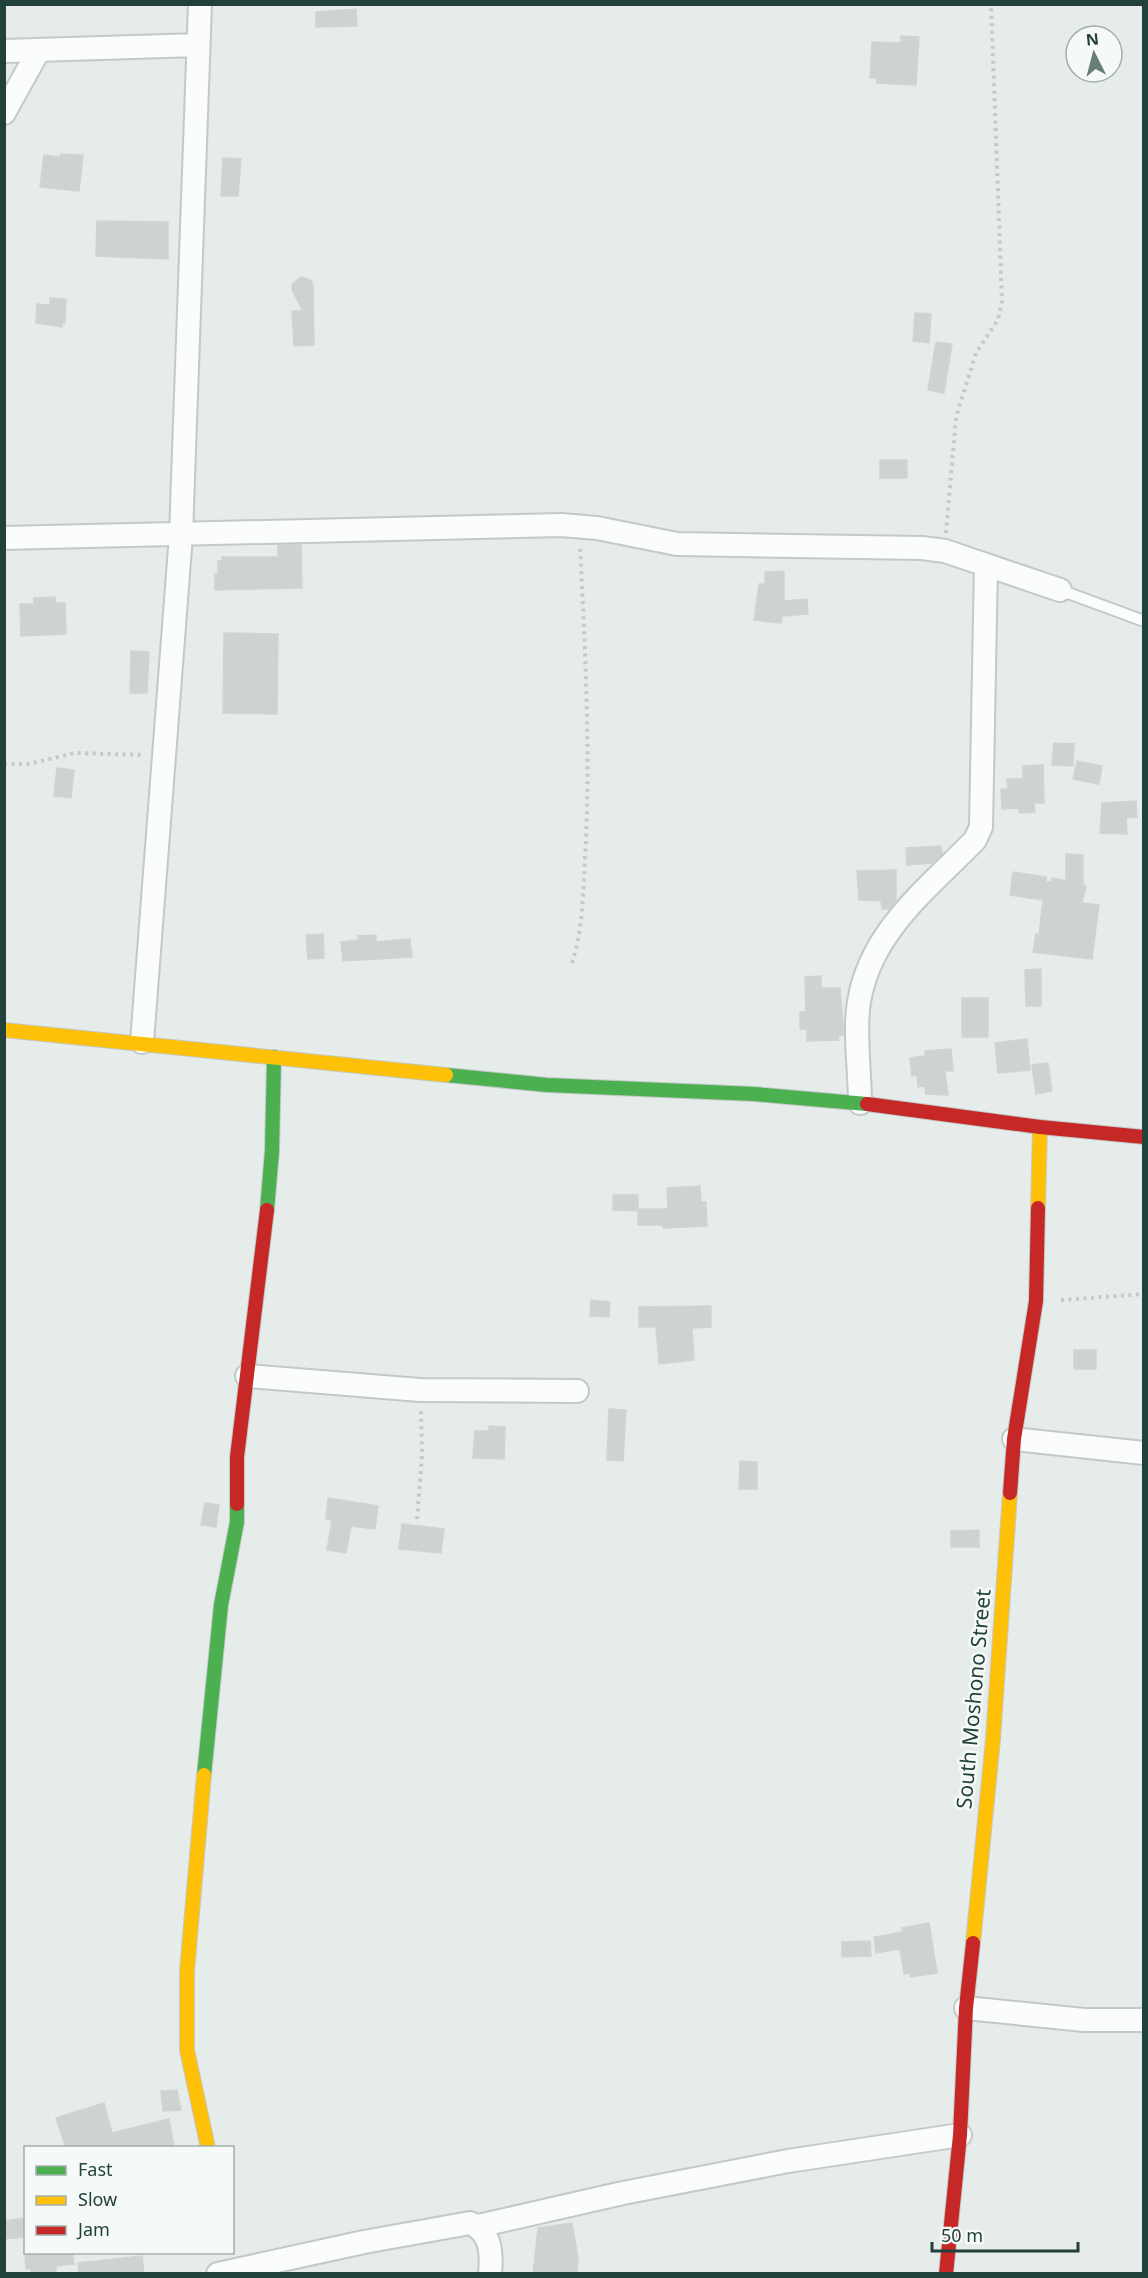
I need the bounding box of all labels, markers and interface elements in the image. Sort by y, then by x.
north arrow [1064,24,1124,84]
text: N [1085,27,1100,51]
street label: South Moshono Street [949,1587,997,1810]
legend [24,2146,234,2254]
text: Fast [78,2157,113,2181]
text: Slow [78,2187,117,2211]
scale bar [932,2215,1078,2253]
text: Jam [76,2217,110,2241]
text: 50 m [941,2223,983,2247]

